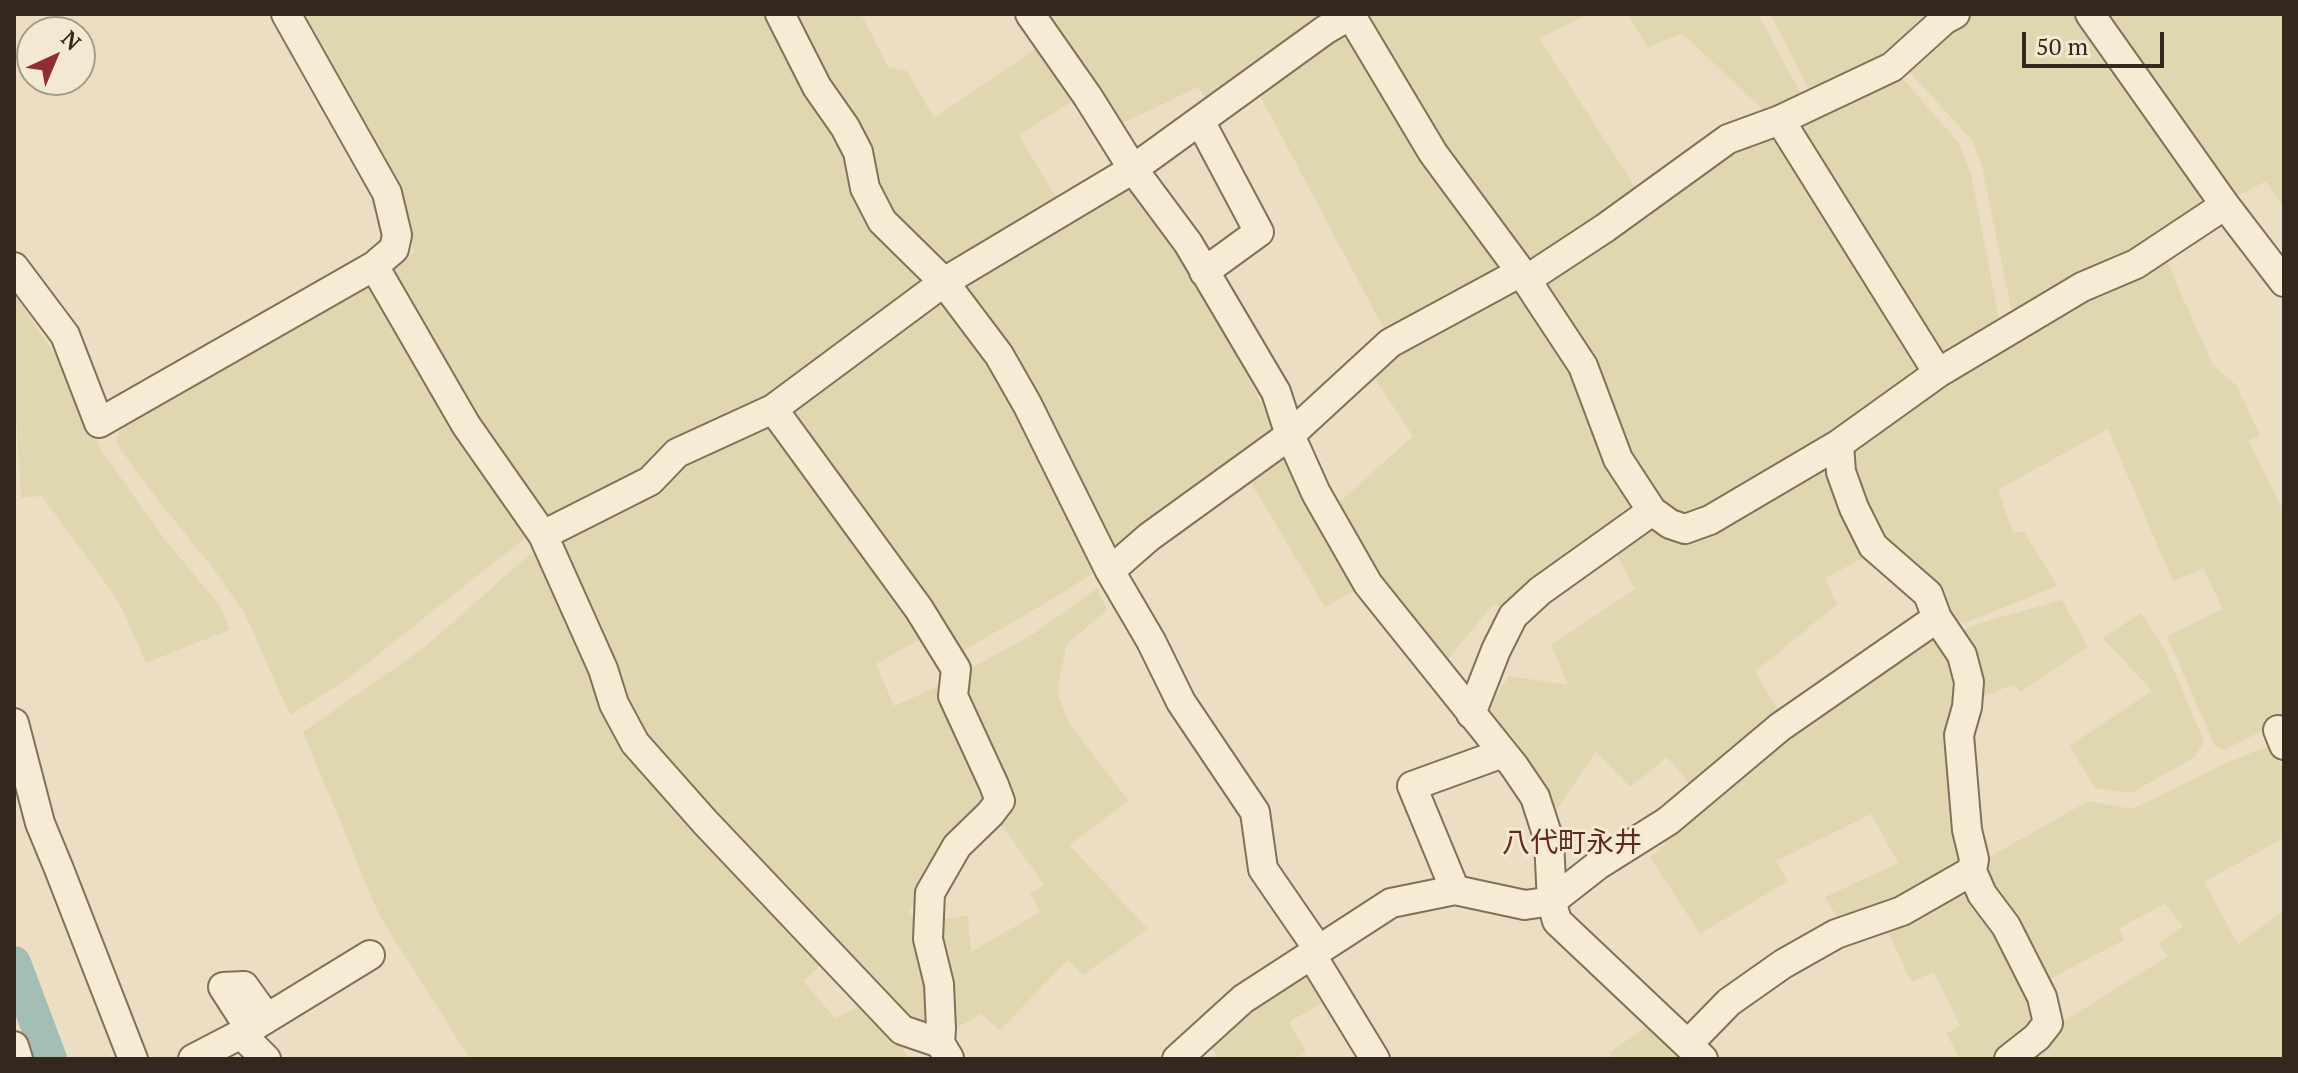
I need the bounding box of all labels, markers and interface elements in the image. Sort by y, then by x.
north arrow [16,16,96,96]
scale bar [2026,16,2168,66]
text: N [56,24,88,56]
text: 50 m [2036,30,2088,62]
district label: 八代町永井 [1502,827,1642,861]

